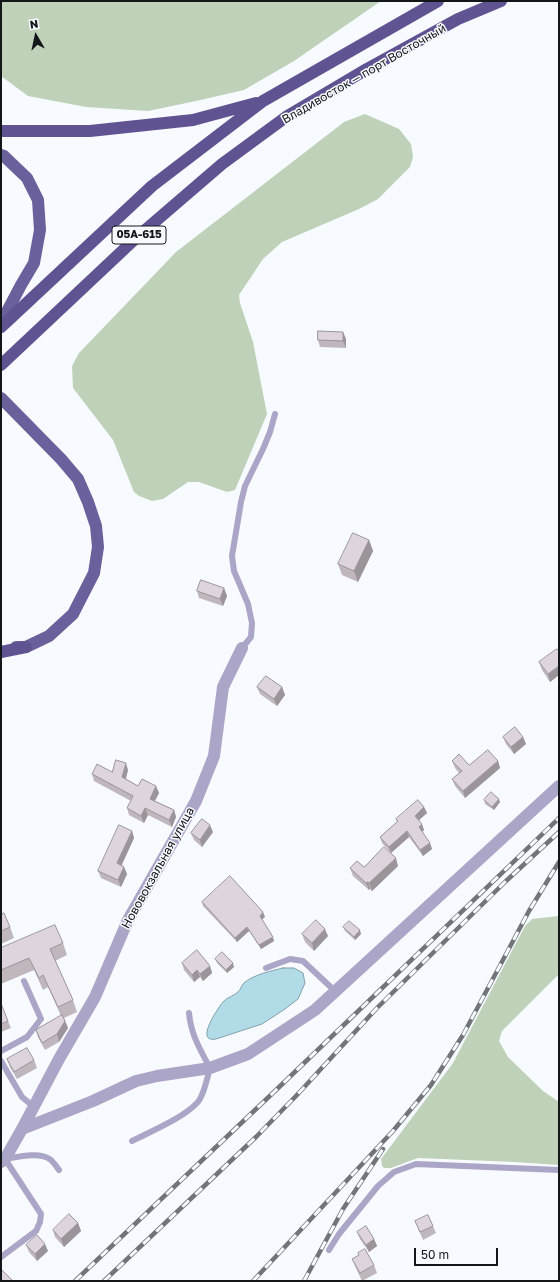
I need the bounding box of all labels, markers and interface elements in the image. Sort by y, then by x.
north arrow [16,16,56,56]
text: N [29,17,39,31]
street label: Владивосток — порт Восточный [280,21,448,127]
road number: 05А-615 [112,226,166,244]
street label: Нововокзальная улица [119,805,197,931]
scale bar [416,1240,500,1266]
text: 50 m [421,1247,449,1262]

